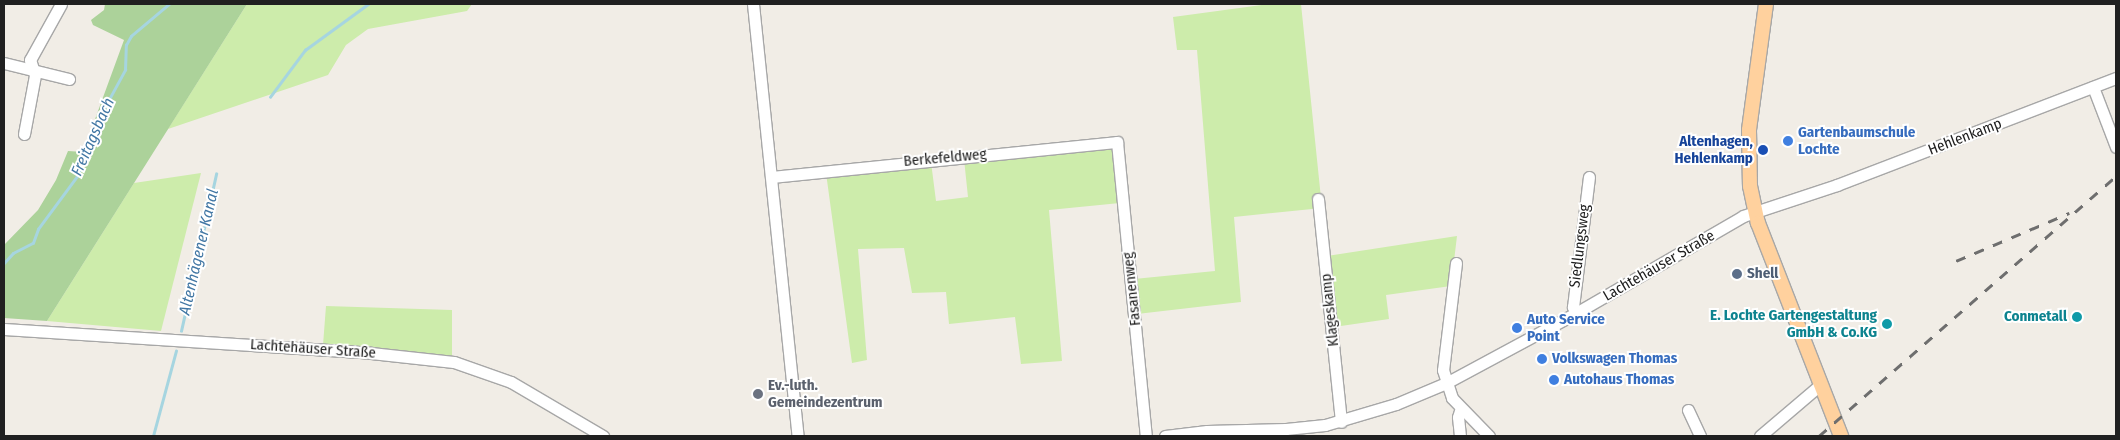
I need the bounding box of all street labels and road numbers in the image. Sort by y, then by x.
street label: Hehlenkamp [1926,115,2004,159]
street label: Berkefeldweg [903,145,987,171]
street label: Siedlungsweg [1566,203,1594,289]
street label: Lachtehäuser Straße [1600,227,1718,305]
street label: Fasanenweg [1119,251,1145,327]
street label: Klageskamp [1317,273,1343,347]
street label: Lachtehäuser Straße [250,336,376,362]

